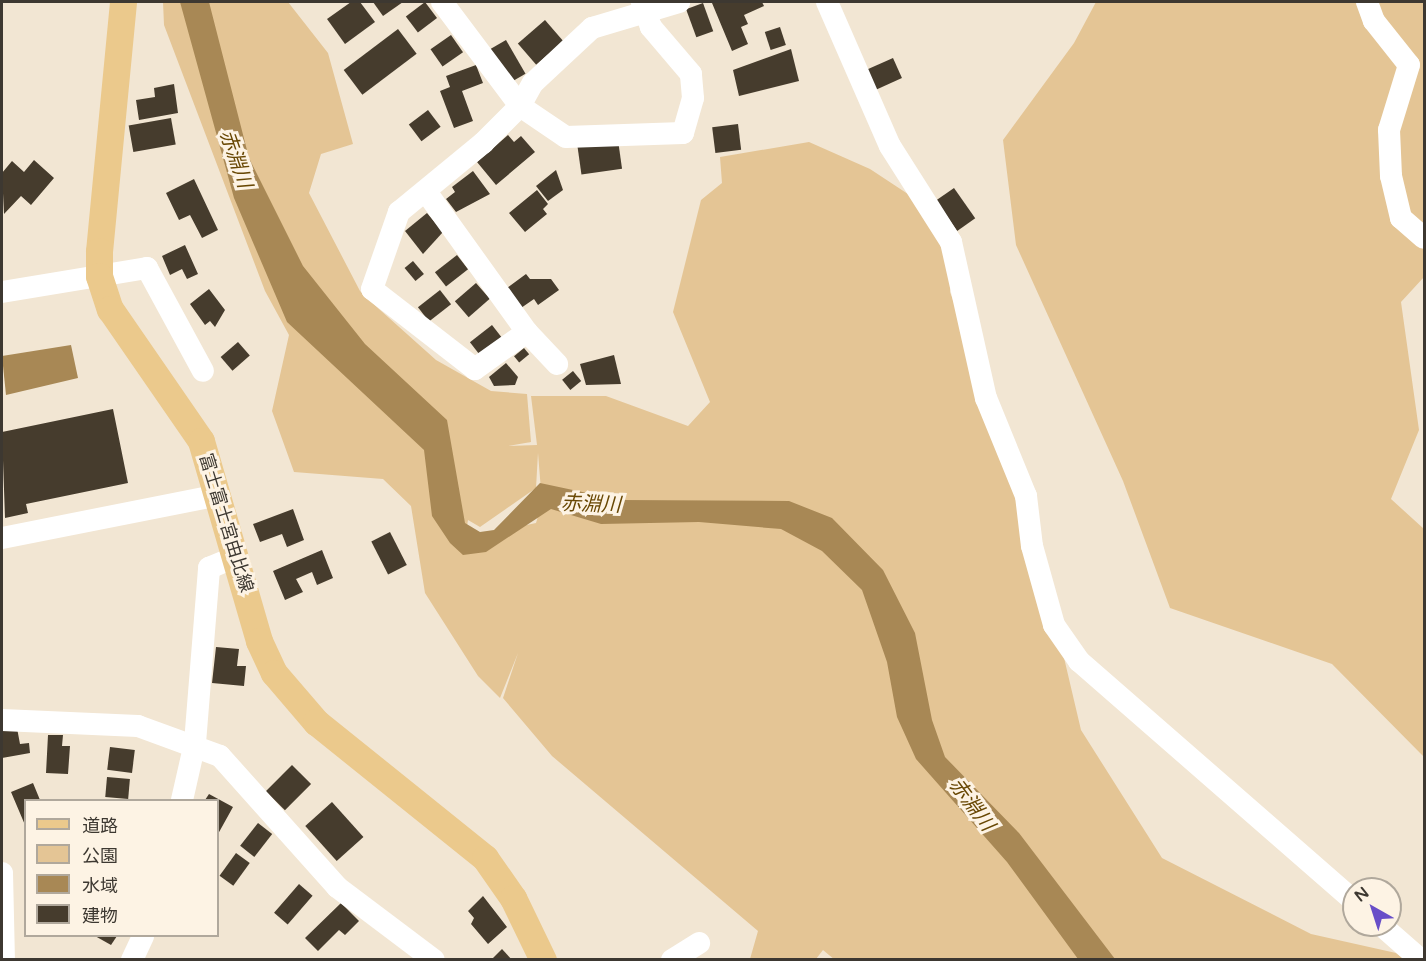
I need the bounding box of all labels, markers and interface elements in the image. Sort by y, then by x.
water label: 赤淵川 [214,127,256,191]
street label: 富士富士宮由比線 [195,451,257,595]
water label: 赤淵川 [561,492,621,518]
water label: 赤淵川 [943,774,999,836]
legend [24,799,219,937]
text: 道路 [82,815,118,837]
text: 公園 [82,845,118,867]
text: 水域 [82,875,118,897]
north arrow [1342,877,1402,937]
text: N [1351,883,1373,906]
text: 建物 [82,905,118,927]

